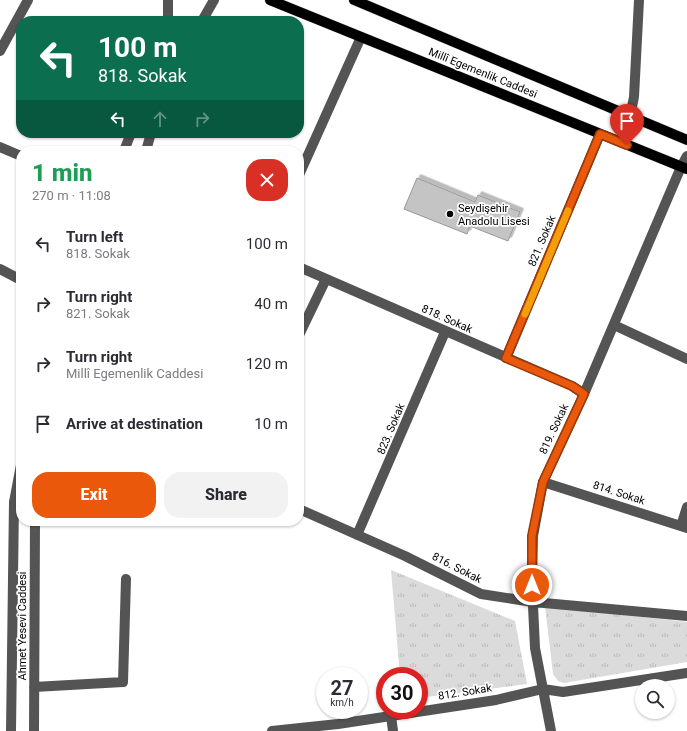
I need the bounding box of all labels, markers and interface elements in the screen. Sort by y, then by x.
text: 100 m [98,31,177,64]
icon: left [32,32,84,84]
street label: Millî Egemenlik Caddesi [427,45,539,101]
text: 818. Sokak [98,65,187,86]
pin [610,104,644,145]
icon: left [107,108,129,130]
icon: ahead [149,108,171,130]
icon: right [191,108,213,130]
icon: arrive [616,110,638,132]
text: 1 min [32,159,93,187]
button: close [246,159,288,201]
text: 270 m · 11:08 [32,188,111,203]
place label: Seydişehir Anadolu Lisesi [458,202,530,228]
marker: Seydişehir Anadolu Lisesi [445,209,455,219]
street label: 821. Sokak [525,213,559,268]
text: Turn left [66,228,123,246]
icon: left [32,233,54,255]
text: 100 m [246,235,288,253]
text: 818. Sokak [66,246,130,261]
text: Turn right [66,288,132,306]
icon: right [32,293,54,315]
text: 40 m [254,295,288,313]
street label: 818. Sokak [420,302,475,336]
text: 821. Sokak [66,306,130,321]
text: Turn right [66,348,132,366]
icon: right [32,353,54,375]
text: 120 m [246,355,288,373]
text: Millî Egemenlik Caddesi [66,366,203,381]
street label: 823. Sokak [374,401,408,456]
street label: 819. Sokak [537,401,572,456]
icon: arrive [32,413,54,435]
text: Arrive at destination [66,415,203,433]
text: 10 m [254,415,288,433]
button: Exit [32,472,156,518]
button: Share [164,472,288,518]
street label: 814. Sokak [591,478,647,508]
street label: 816. Sokak [430,550,484,586]
position arrow [511,564,553,606]
street label: Ahmet Yesevi Caddesi [16,571,29,681]
speed limit sign: 30 [376,667,428,719]
text: 27 [331,676,353,700]
map controls [635,679,675,719]
button: search [635,679,675,719]
street label: 812. Sokak [437,681,493,703]
text: km/h [330,697,354,708]

